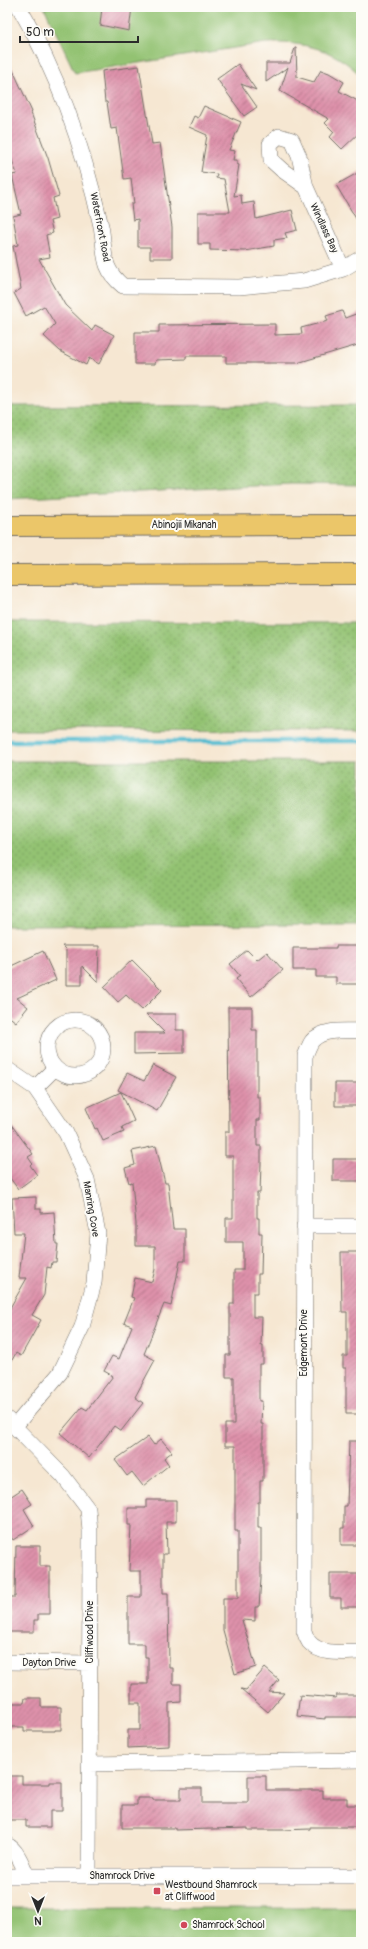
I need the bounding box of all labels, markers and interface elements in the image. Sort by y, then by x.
scale bar [20,18,138,44]
text: 50 m [26,25,54,40]
street label: Waterfront Road [87,191,113,263]
street label: Windlass Bay [307,201,341,255]
street label: Abinojii Mikanah [152,519,217,531]
street label: Manring Cove [80,1180,102,1238]
street label: Edgemont Drive [298,1309,310,1377]
street label: Cliffwood Drive [84,1601,96,1663]
street label: Dayton Drive [22,1657,76,1669]
street label: Shamrock Drive [89,1870,155,1882]
place label: Westbound Shamrock at Cliffwood [165,1879,258,1903]
marker: Westbound Shamrock at Cliffwood [152,1886,162,1896]
north arrow [18,1891,58,1931]
text: N [34,1914,42,1927]
place label: Shamrock School [192,1919,265,1931]
marker: Shamrock School [179,1920,189,1930]

